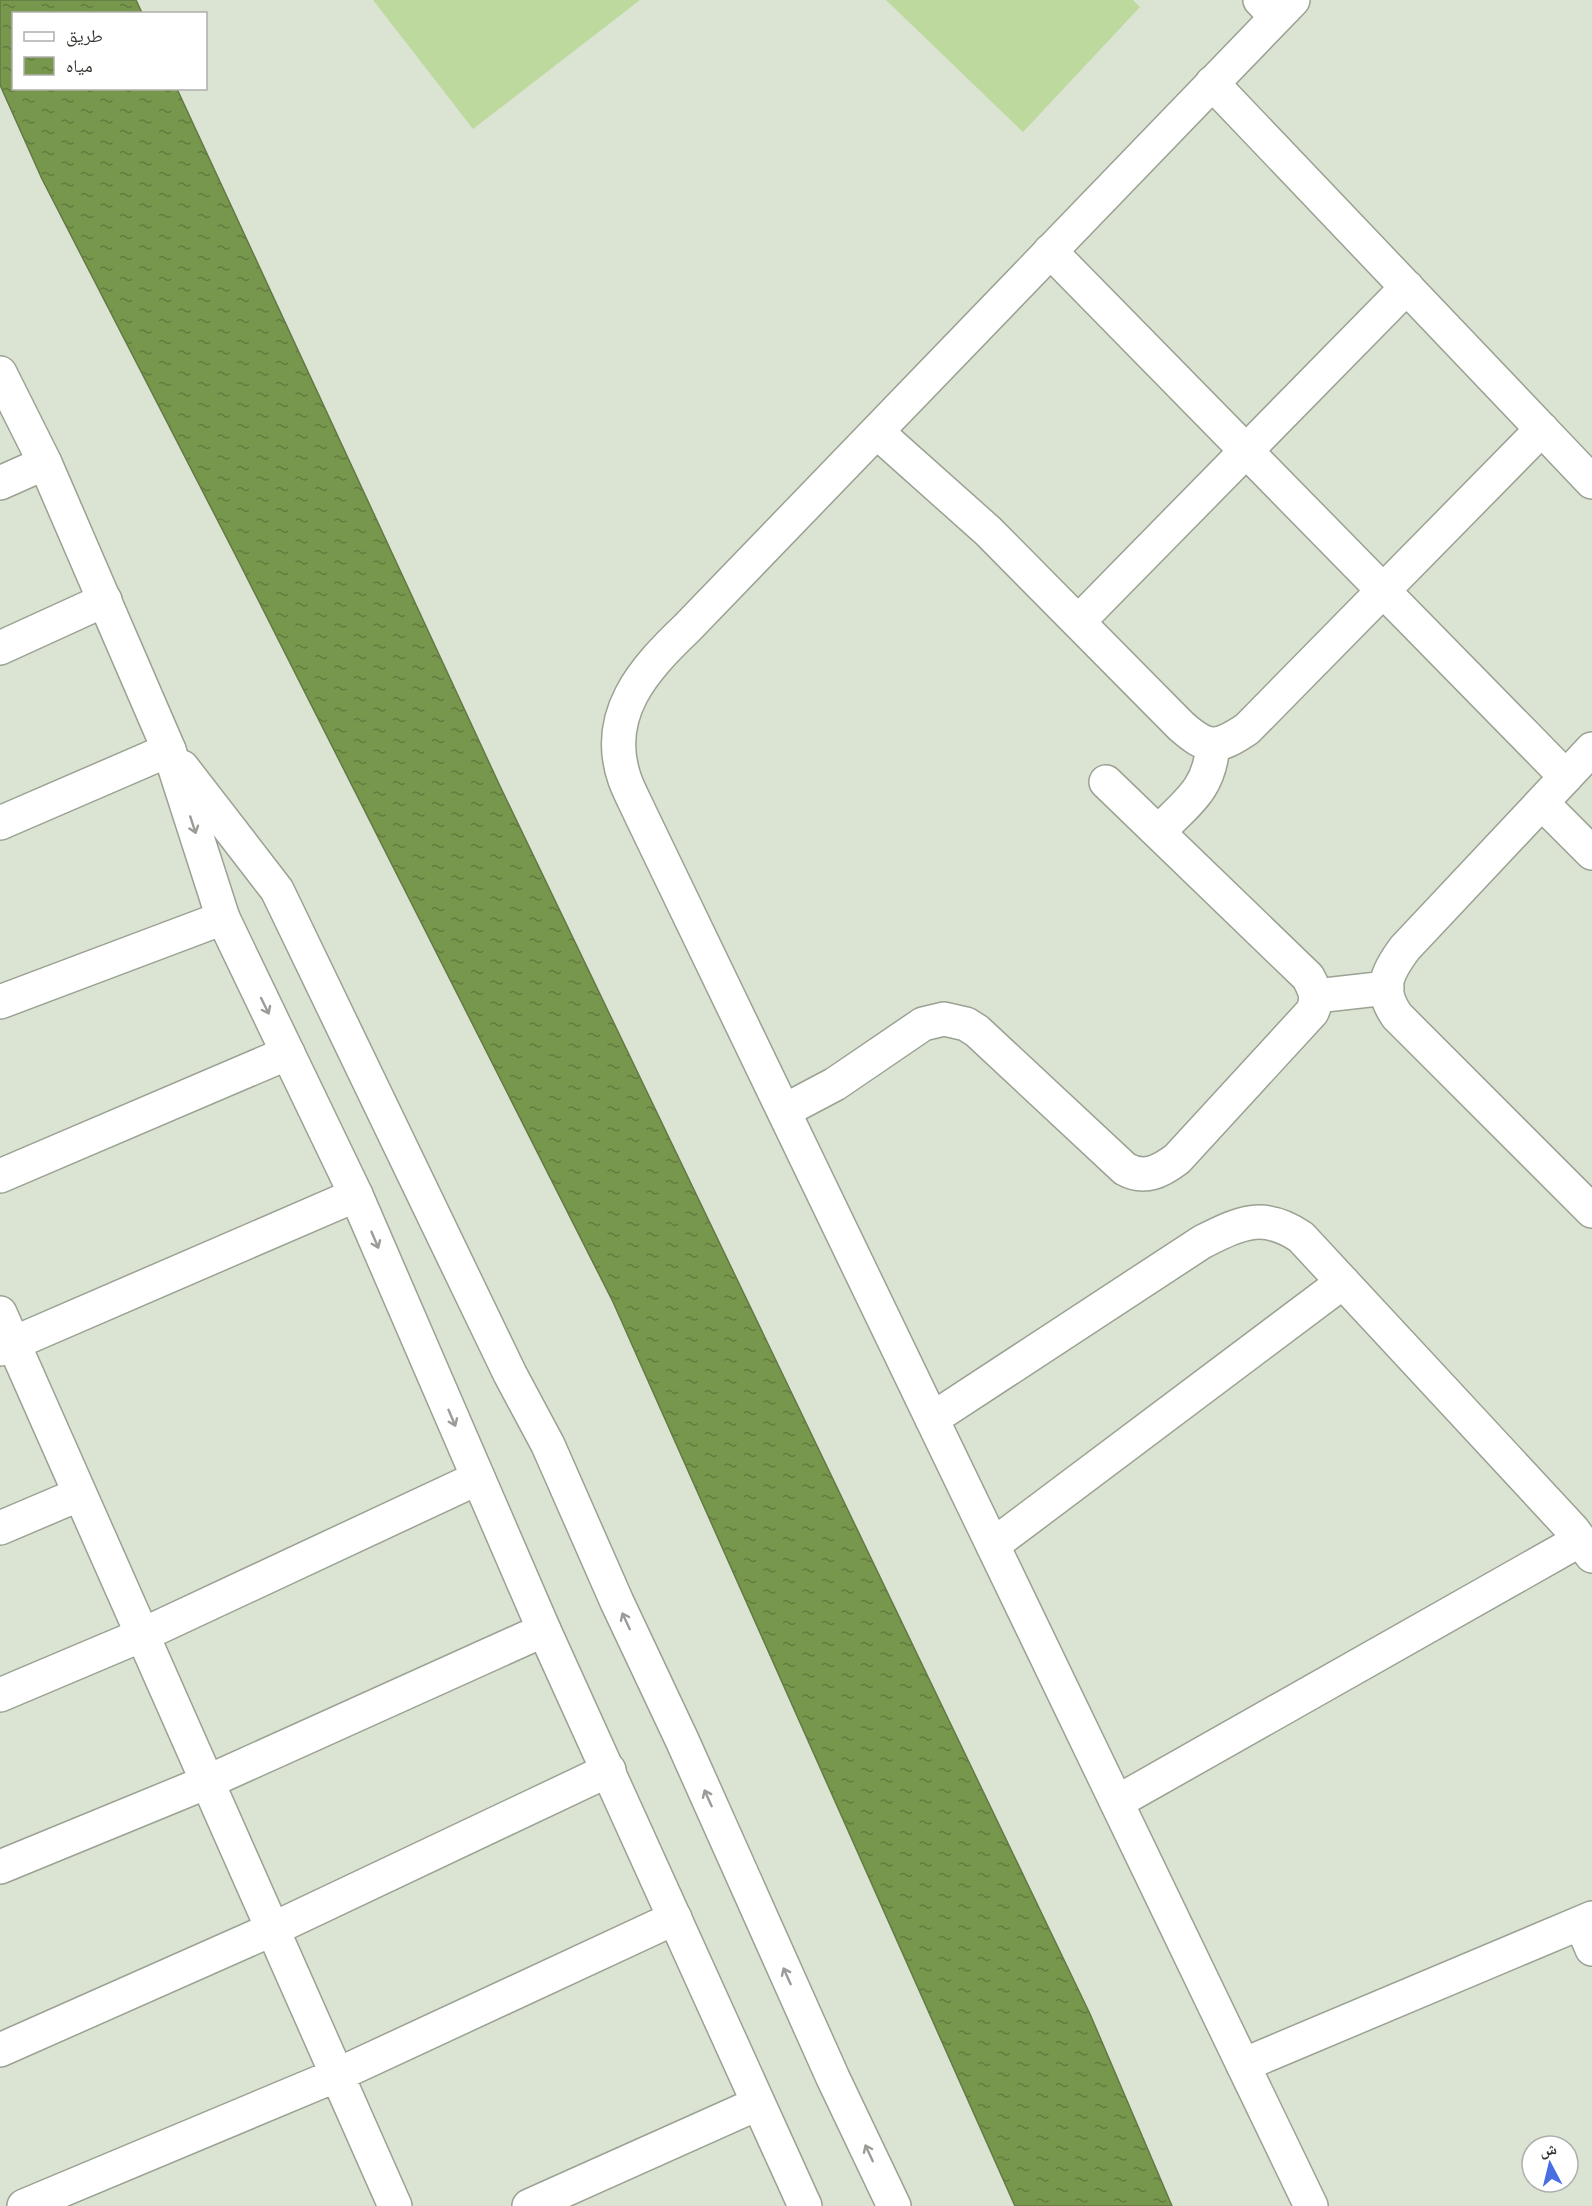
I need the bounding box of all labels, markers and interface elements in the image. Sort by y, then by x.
legend [12,12,207,90]
text: طريق [66,24,103,47]
text: مياه [66,54,93,77]
one-way arrow [188,815,199,834]
one-way arrow [260,997,271,1015]
one-way arrow [370,1230,381,1248]
one-way arrow [447,1409,458,1427]
one-way arrow [619,1613,631,1631]
one-way arrow [701,1789,712,1807]
one-way arrow [780,1968,792,1986]
north arrow [1520,2134,1580,2194]
text: ش [1539,2138,1558,2161]
one-way arrow [862,2145,874,2163]

